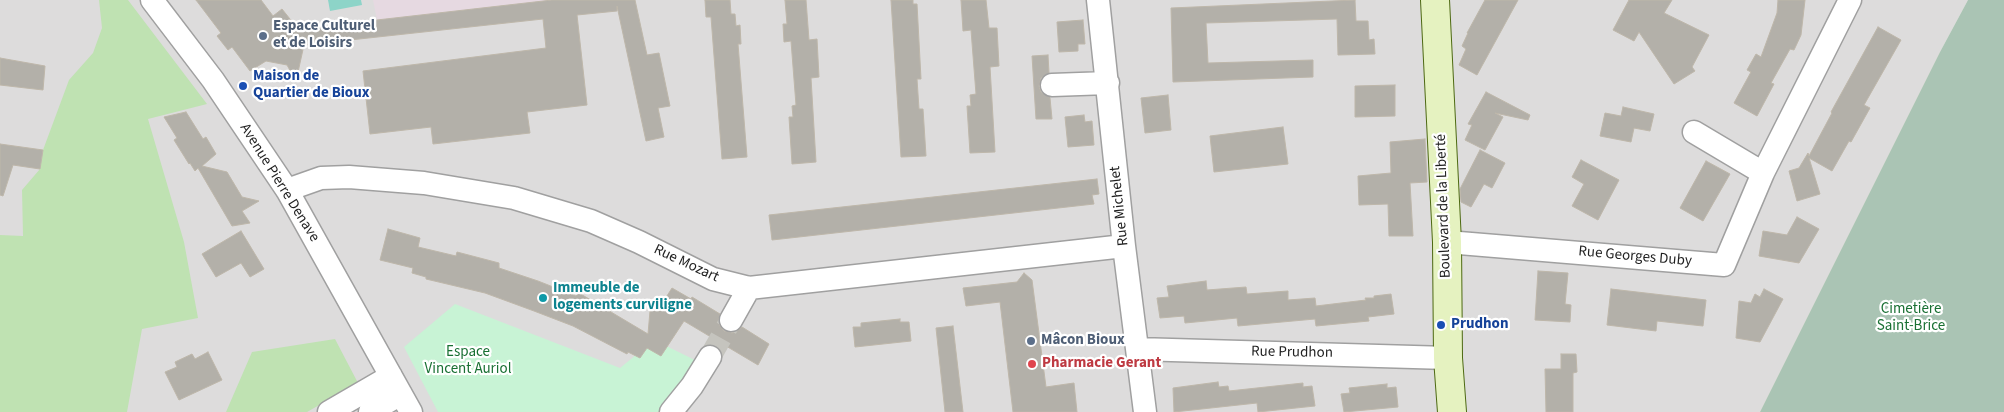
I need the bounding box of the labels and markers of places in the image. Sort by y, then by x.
place label: Espace Culturel et de Loisirs [273,18,375,53]
marker: Espace Culturel et de Loisirs [257,30,269,42]
place label: Maison de Quartier de Bioux [253,68,369,103]
marker: Maison de Quartier de Bioux [237,80,249,92]
place label: Immeuble de logements curviligne [553,280,692,315]
marker: Immeuble de logements curviligne [537,292,549,304]
place label: Prudhon [1451,316,1508,334]
marker: Prudhon [1435,319,1447,331]
place label: Mâcon Bioux [1041,332,1125,350]
marker: Mâcon Bioux [1025,335,1037,347]
place label: Pharmacie Gerant [1042,355,1161,373]
marker: Pharmacie Gerant [1026,358,1038,370]

